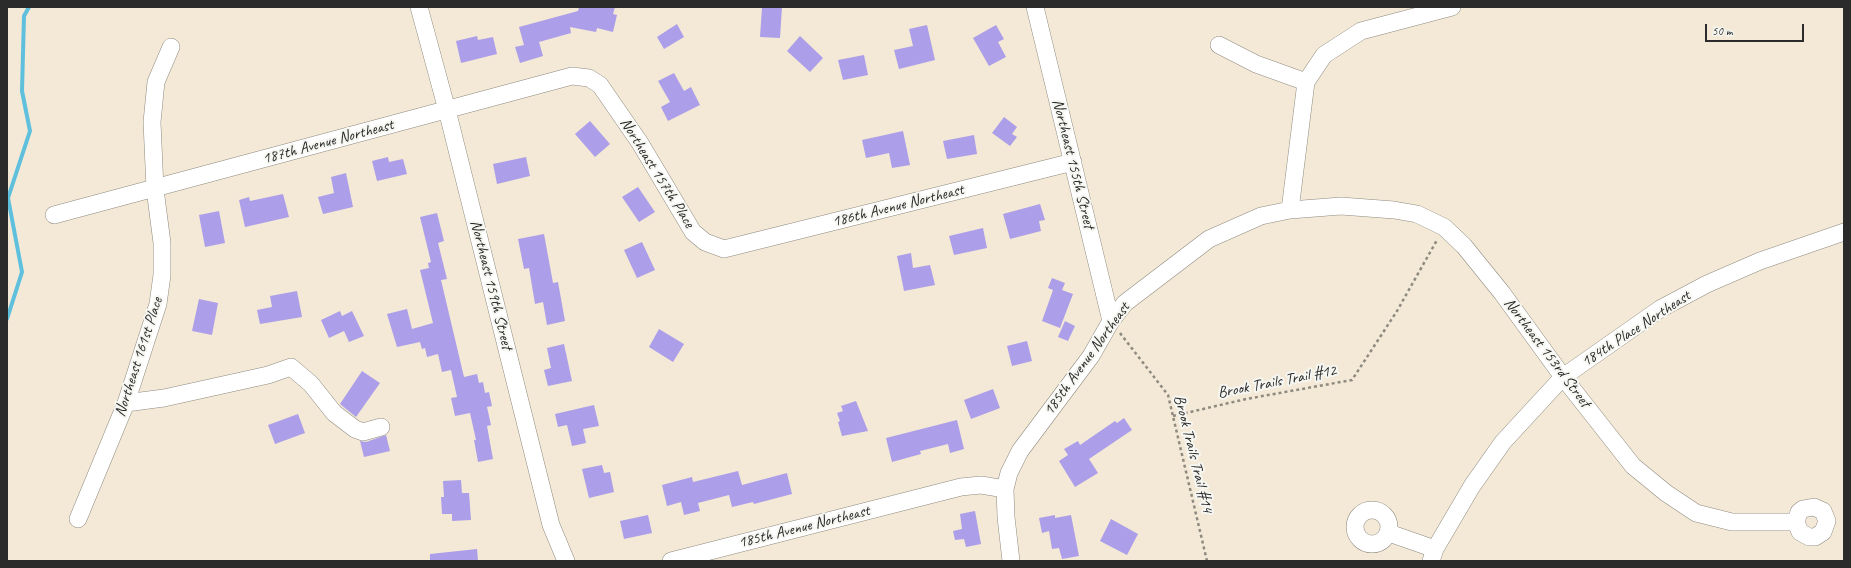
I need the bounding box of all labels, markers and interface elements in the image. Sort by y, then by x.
scale bar [1707,16,1806,42]
text: 50 m [1712,23,1732,39]
street label: Northeast 155th Street [1048,97,1098,231]
street label: Northeast 157th Place [615,114,699,232]
street label: 187th Avenue Northeast [260,115,396,169]
street label: 186th Avenue Northeast [830,180,966,232]
street label: Northeast 159th Street [466,218,516,352]
street label: 184th Place Northeast [1578,287,1694,371]
street label: Northeast 153rd Street [1500,294,1594,412]
street label: Northeast 161st Place [111,295,167,419]
street label: 185th Avenue Northeast [1040,299,1134,419]
street label: Brook Trails Trail #12 [1216,361,1338,403]
street label: Brook Trails Trail #14 [1169,393,1217,515]
street label: 185th Avenue Northeast [736,501,872,553]

